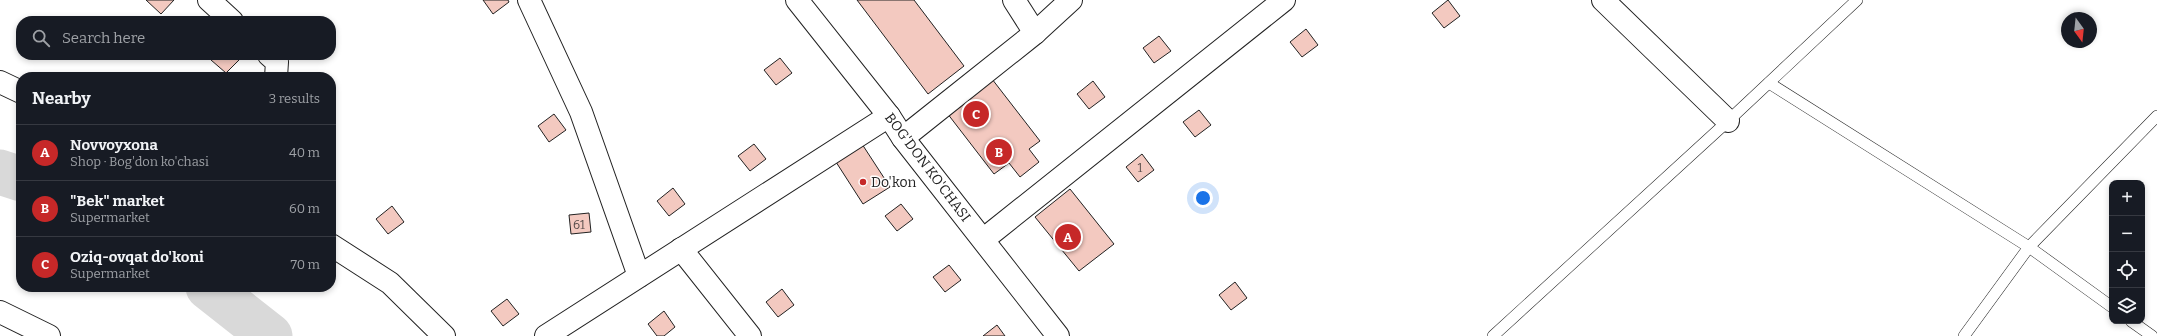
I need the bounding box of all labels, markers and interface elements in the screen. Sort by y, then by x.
north arrow [2061,12,2097,48]
search box [16,16,336,60]
icon: search [30,27,52,49]
text: Search here [62,29,145,47]
text: Nearby [32,88,91,109]
text: 3 results [269,91,320,106]
pin: C [963,99,989,129]
street label: BOG'DON KO'CHASI [881,110,974,225]
text: Novvoyxona [70,136,158,154]
pin: B [986,137,1012,167]
text: A [40,145,50,160]
text: 40 m [289,145,320,160]
text: Shop · Bog'don ko'chasi [70,154,209,169]
house number: 1 [1138,161,1143,175]
place label: Do'kon [871,174,917,191]
marker: Do'kon [858,177,868,187]
map controls [2109,180,2145,324]
button: + [2109,180,2145,216]
your location [1193,188,1213,208]
text: "Bek" market [70,192,165,210]
text: B [41,201,49,216]
text: 60 m [289,201,320,216]
text: Supermarket [70,210,150,225]
button: − [2109,216,2145,252]
house number: 61 [573,218,585,232]
pin: A [1055,222,1081,252]
text: Oziq-ovqat do'koni [70,248,204,266]
button: locate [2109,252,2145,288]
text: C [41,257,49,272]
text: 70 m [290,257,320,272]
text: Supermarket [70,266,150,281]
button: layers [2109,288,2145,324]

